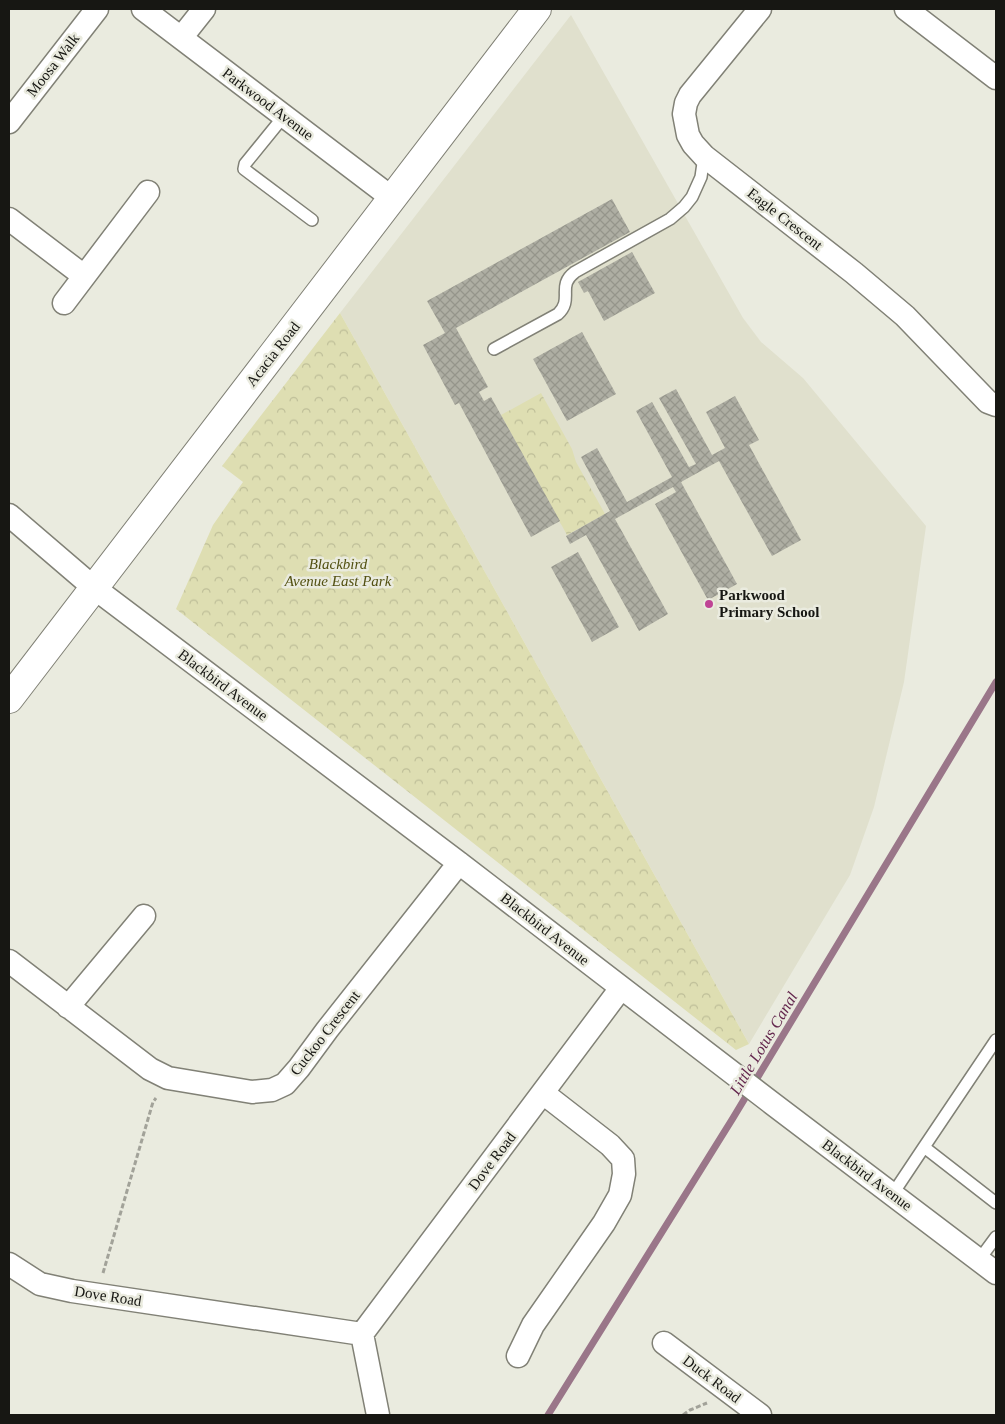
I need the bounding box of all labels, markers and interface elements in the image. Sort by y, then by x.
street label: Moosa Walk [23,30,83,100]
street label: Parkwood Avenue [220,65,317,143]
street label: Eagle Crescent [744,185,826,254]
street label: Acacia Road [243,318,303,389]
park label: Blackbird Avenue East Park [284,556,392,589]
place label: Parkwood Primary School [719,587,819,620]
marker: Parkwood Primary School [703,598,715,610]
street label: Blackbird Avenue [175,646,271,724]
street label: Blackbird Avenue [498,890,593,969]
street label: Cuckoo Crescent [287,987,363,1078]
water label: Little Lotus Canal [726,988,801,1098]
street label: Dove Road [465,1129,519,1193]
street label: Blackbird Avenue [819,1136,915,1214]
street label: Dove Road [73,1283,143,1309]
street label: Duck Road [680,1352,744,1406]

